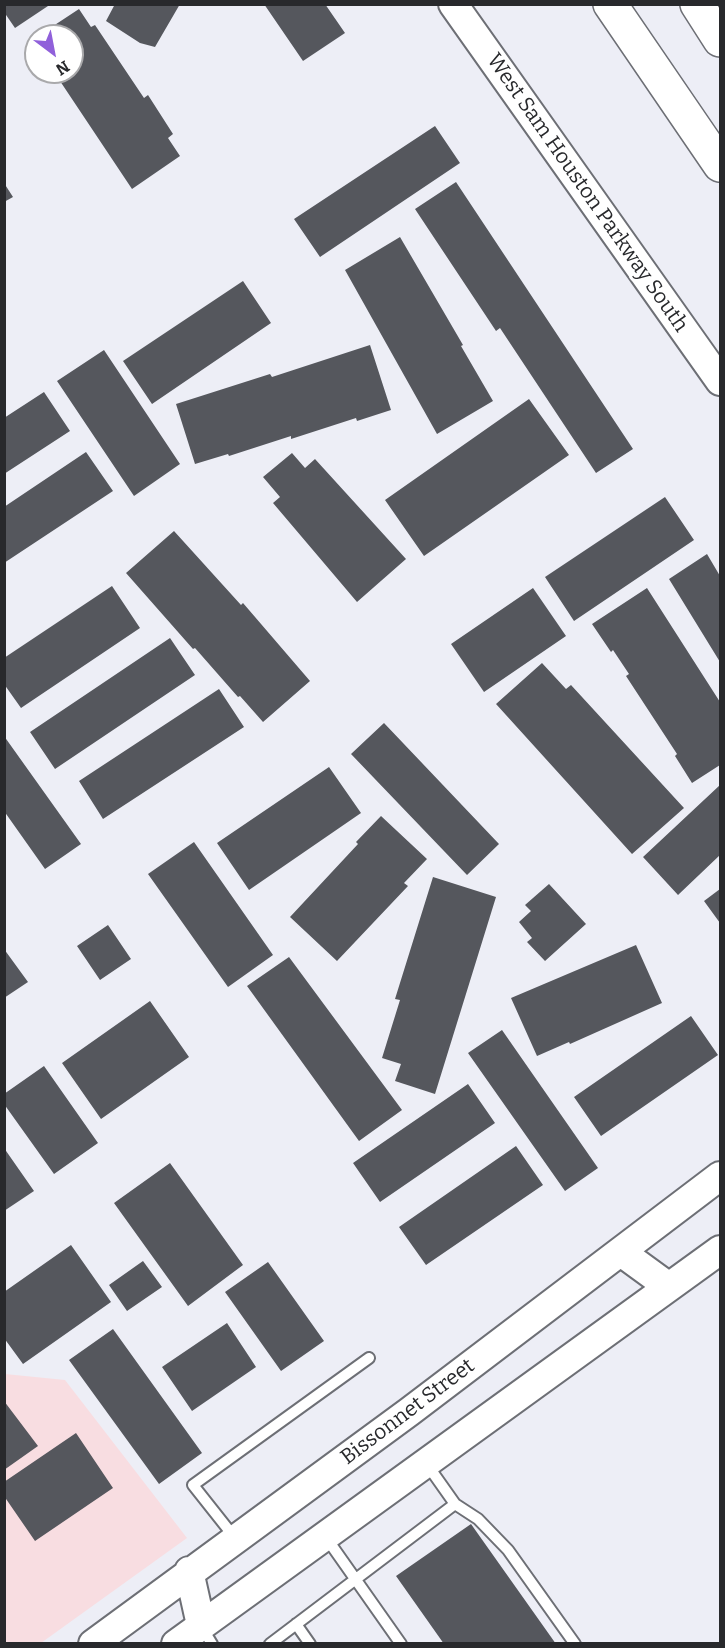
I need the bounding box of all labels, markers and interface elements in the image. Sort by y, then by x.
north arrow [24,24,84,84]
street label: West Sam Houston Parkway South [481,49,693,337]
text: N [52,57,73,79]
street label: Bissonnet Street [336,1354,480,1470]

